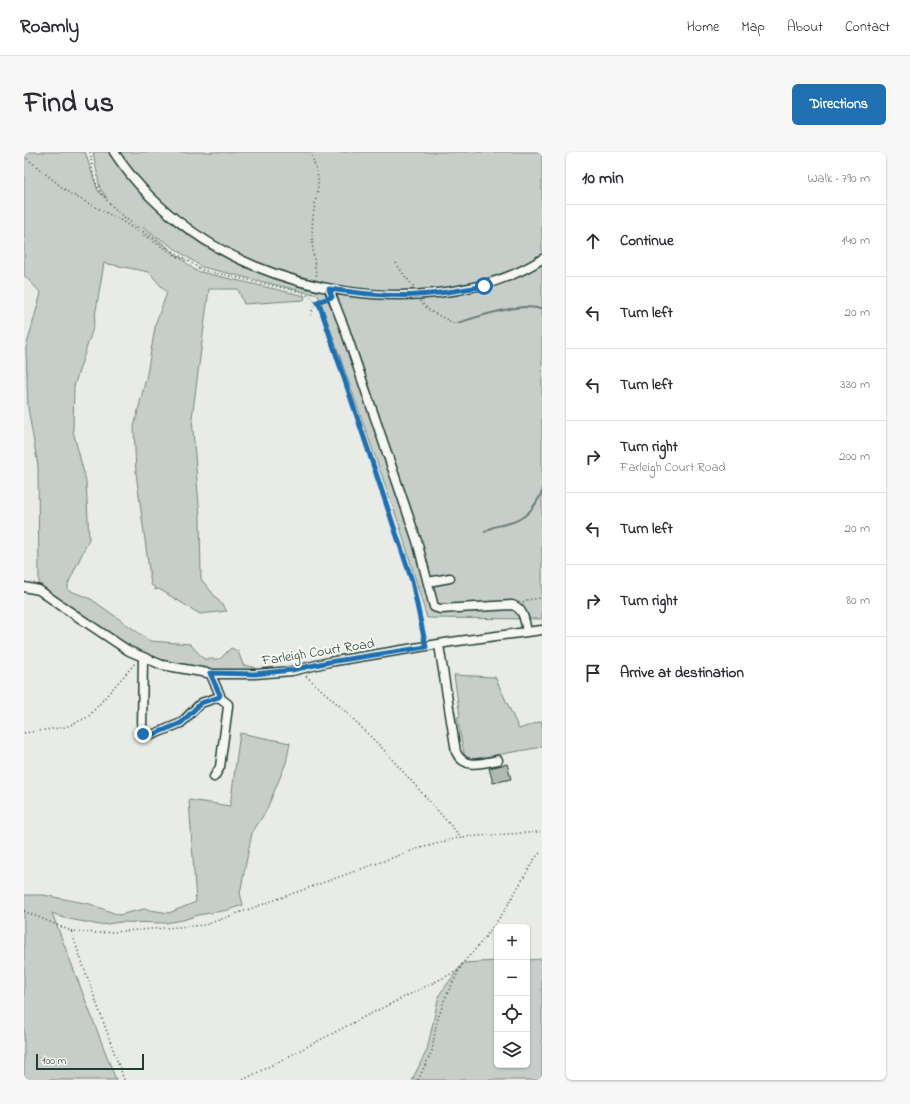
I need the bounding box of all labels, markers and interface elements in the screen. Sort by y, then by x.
text: Roamly [20,14,79,41]
text: Home [687,17,719,38]
text: Map [741,17,765,38]
text: About [787,17,823,38]
text: Contact [845,17,890,38]
text: Find us [24,84,114,125]
button: Directions [792,84,886,125]
text: 10 min [582,166,624,191]
text: Walk · 790 m [808,169,870,188]
icon: ahead [582,230,604,252]
text: Continue [620,230,674,252]
text: 140 m [842,231,870,250]
route start [475,277,493,295]
icon: left [582,302,604,324]
text: Turn left [620,302,673,324]
text: 20 m [845,303,870,322]
icon: left [582,374,604,396]
text: Turn left [620,374,673,396]
text: 330 m [840,375,870,394]
text: Turn right [620,436,678,458]
icon: right [582,446,604,468]
text: 200 m [839,447,870,466]
text: Farleigh Court Road [620,458,726,477]
icon: left [582,518,604,540]
text: Turn left [620,518,673,540]
text: 20 m [845,519,870,538]
icon: right [582,590,604,612]
text: Turn right [620,590,678,612]
text: 80 m [846,591,870,610]
street label: Farleigh Court Road [259,633,376,673]
icon: arrive [582,662,604,684]
text: Arrive at destination [620,662,744,684]
route end [134,725,152,743]
map controls [494,924,530,1068]
button: + [494,924,530,960]
button: − [494,960,530,996]
button: locate [494,996,530,1032]
button: layers [494,1032,530,1068]
scale bar [36,1052,144,1071]
text: 100 m [42,1053,66,1069]

